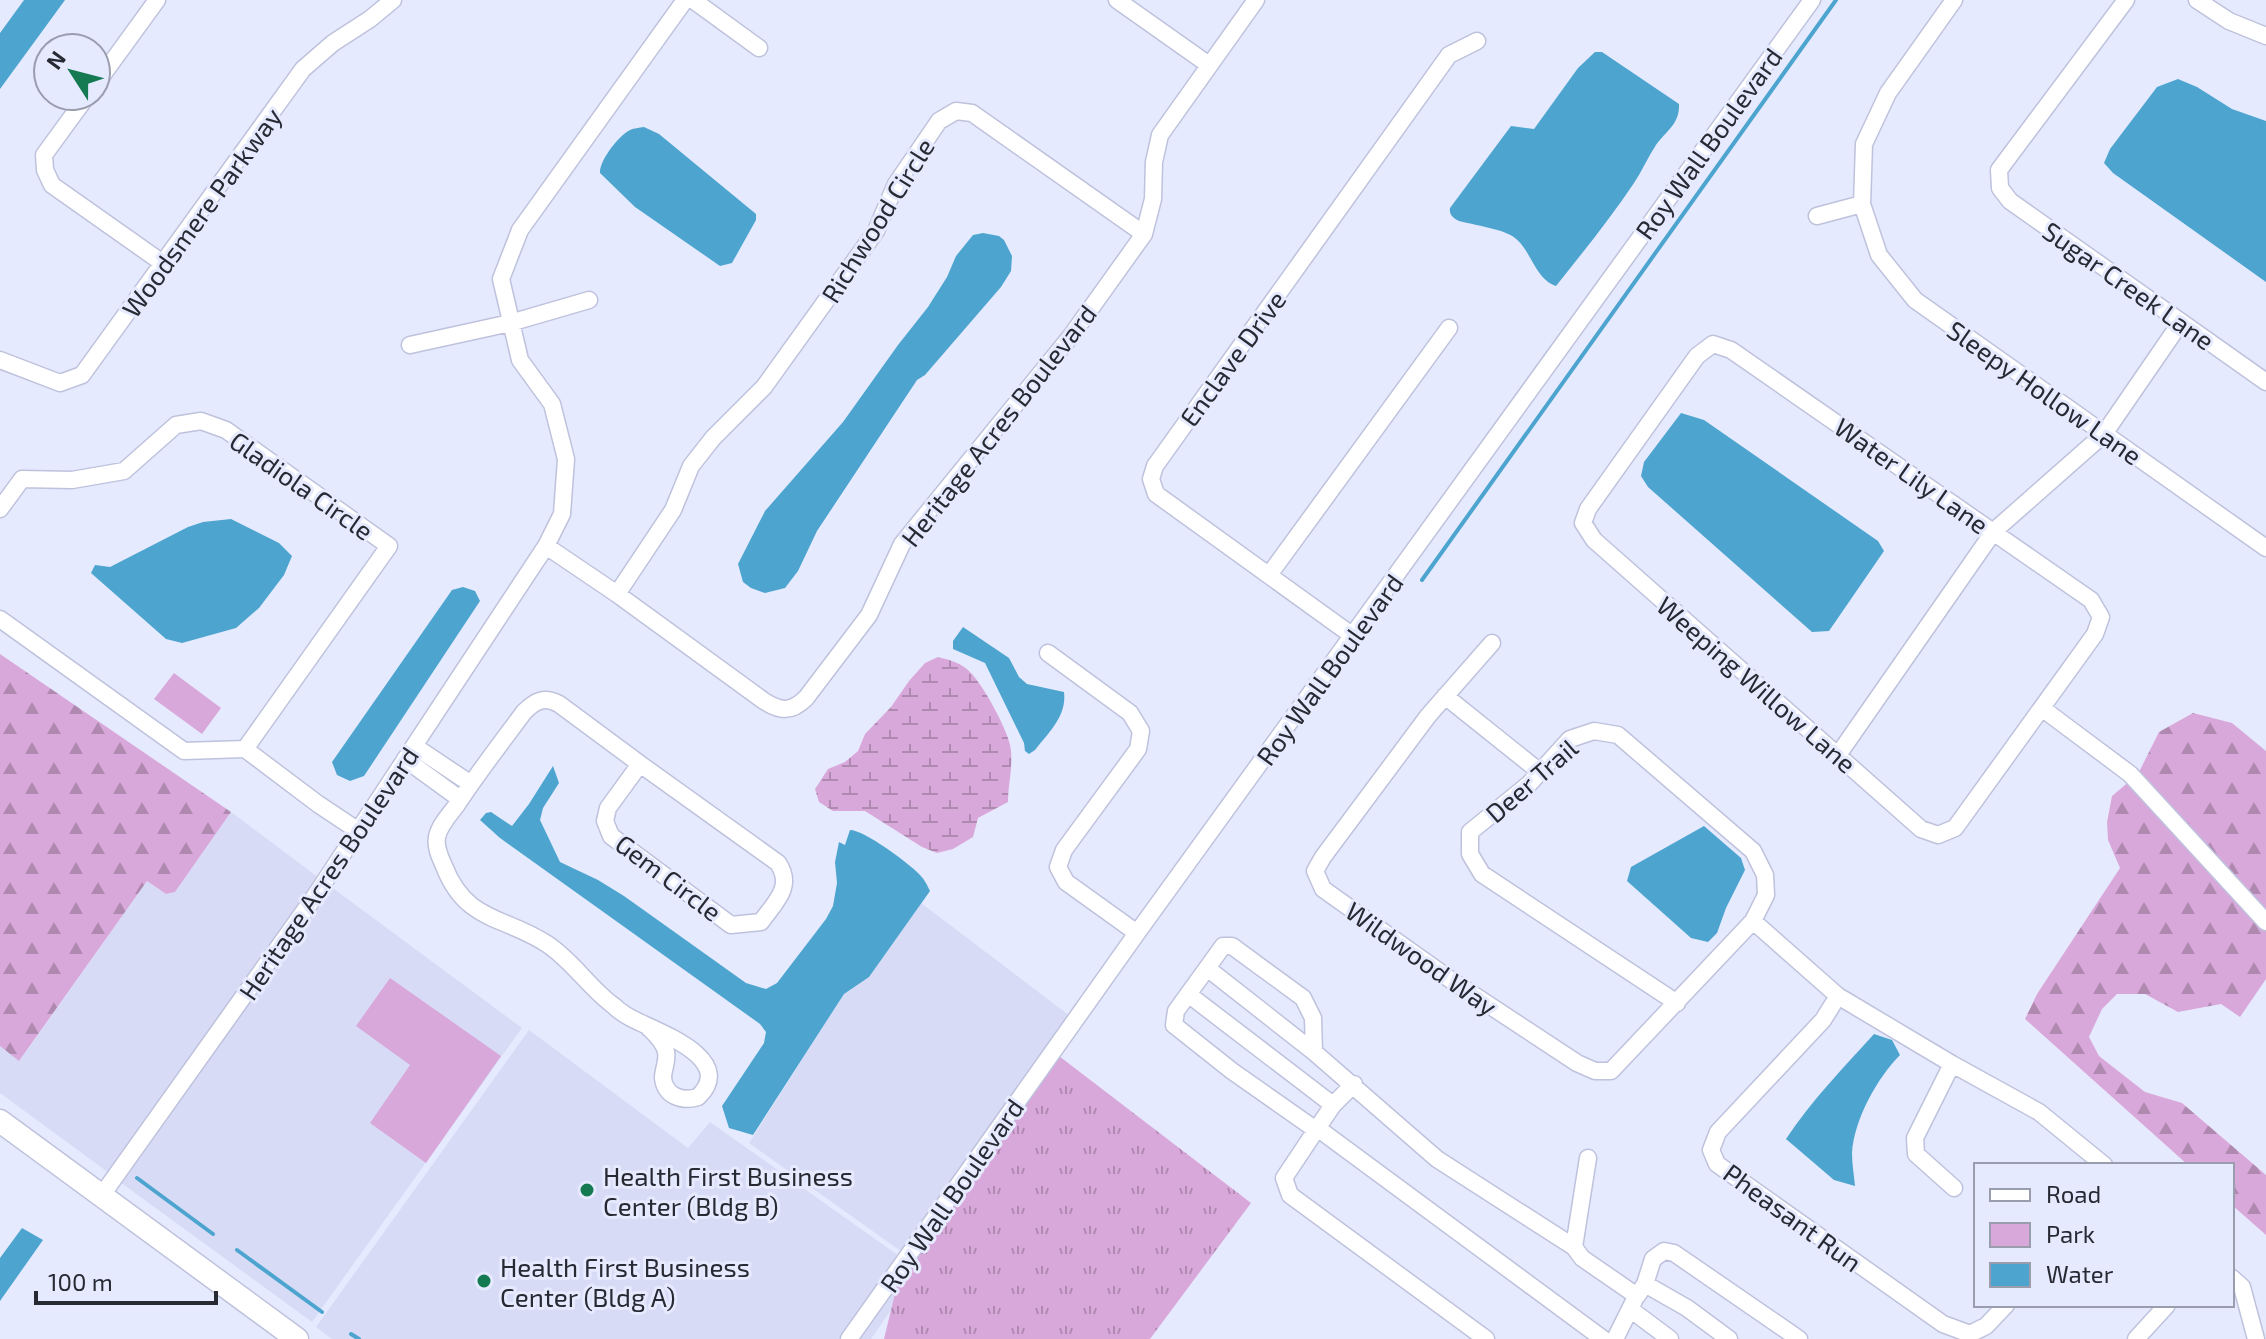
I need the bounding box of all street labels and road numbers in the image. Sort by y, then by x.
street label: Roy Wall Boulevard [1628,41,1788,245]
street label: Woodsmere Parkway [115,101,287,323]
street label: Richwood Circle [814,132,940,308]
street label: Sugar Creek Lane [2037,214,2221,356]
street label: Enclave Drive [1173,284,1291,432]
street label: Heritage Acres Boulevard [894,298,1102,552]
street label: Sleepy Hollow Lane [1942,313,2148,471]
street label: Water Lily Lane [1829,410,1995,540]
street label: Gladiola Circle [224,424,380,546]
street label: Roy Wall Boulevard [1249,567,1409,771]
street label: Weeping Willow Lane [1651,589,1863,779]
street label: Deer Trail [1479,731,1584,828]
street label: Heritage Acres Boulevard [232,741,424,1005]
street label: Gem Circle [610,827,728,927]
street label: Wildwood Way [1340,894,1504,1022]
street label: Roy Wall Boulevard [873,1092,1029,1298]
street label: Pheasant Run [1718,1157,1868,1277]

